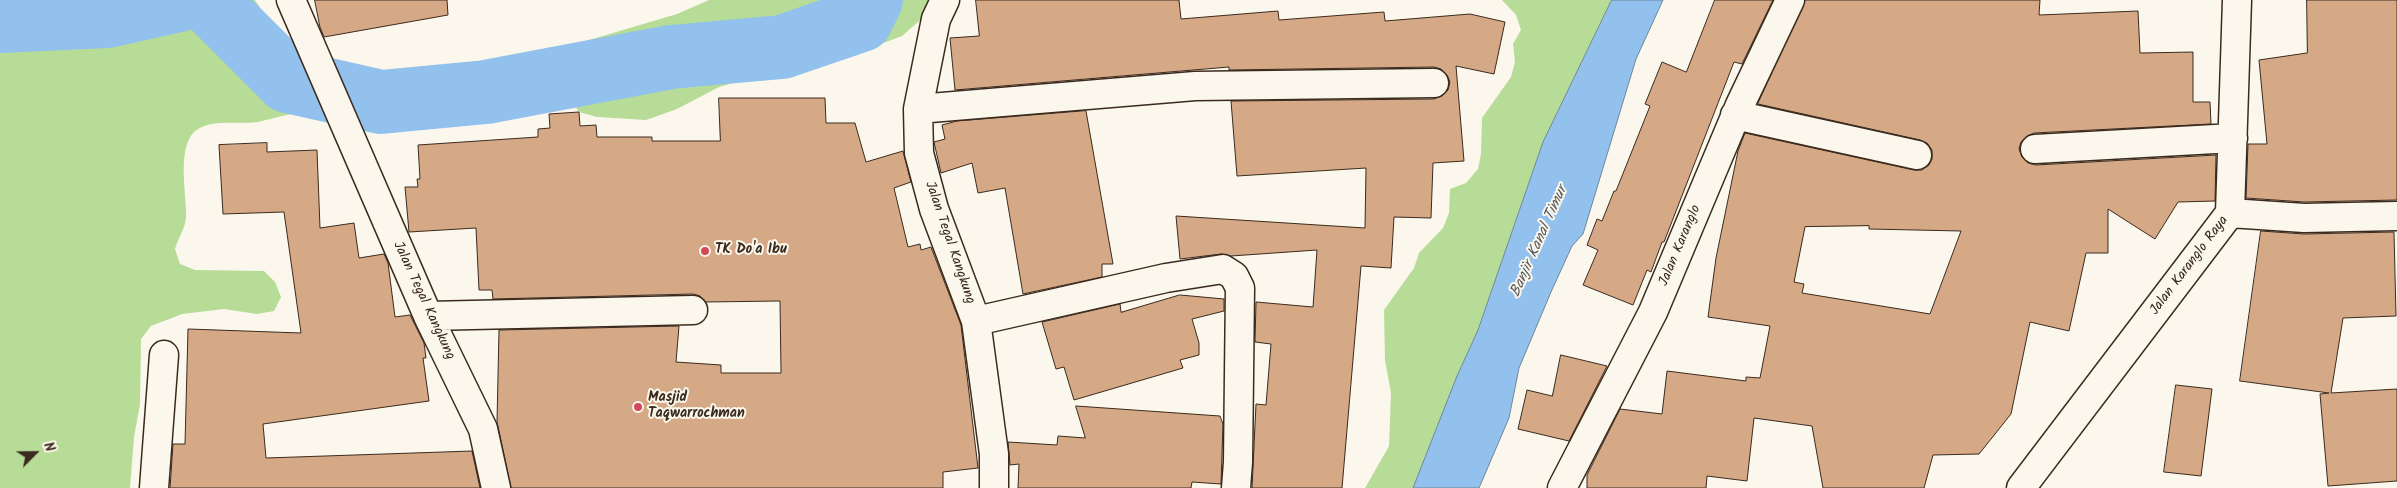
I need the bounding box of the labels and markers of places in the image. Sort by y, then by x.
place label: TK Do'a Ibu [715,243,787,259]
marker: TK Do'a Ibu [699,245,711,257]
place label: Masjid Taqwarrochman [648,391,745,424]
marker: Masjid Taqwarrochman [632,401,644,413]

